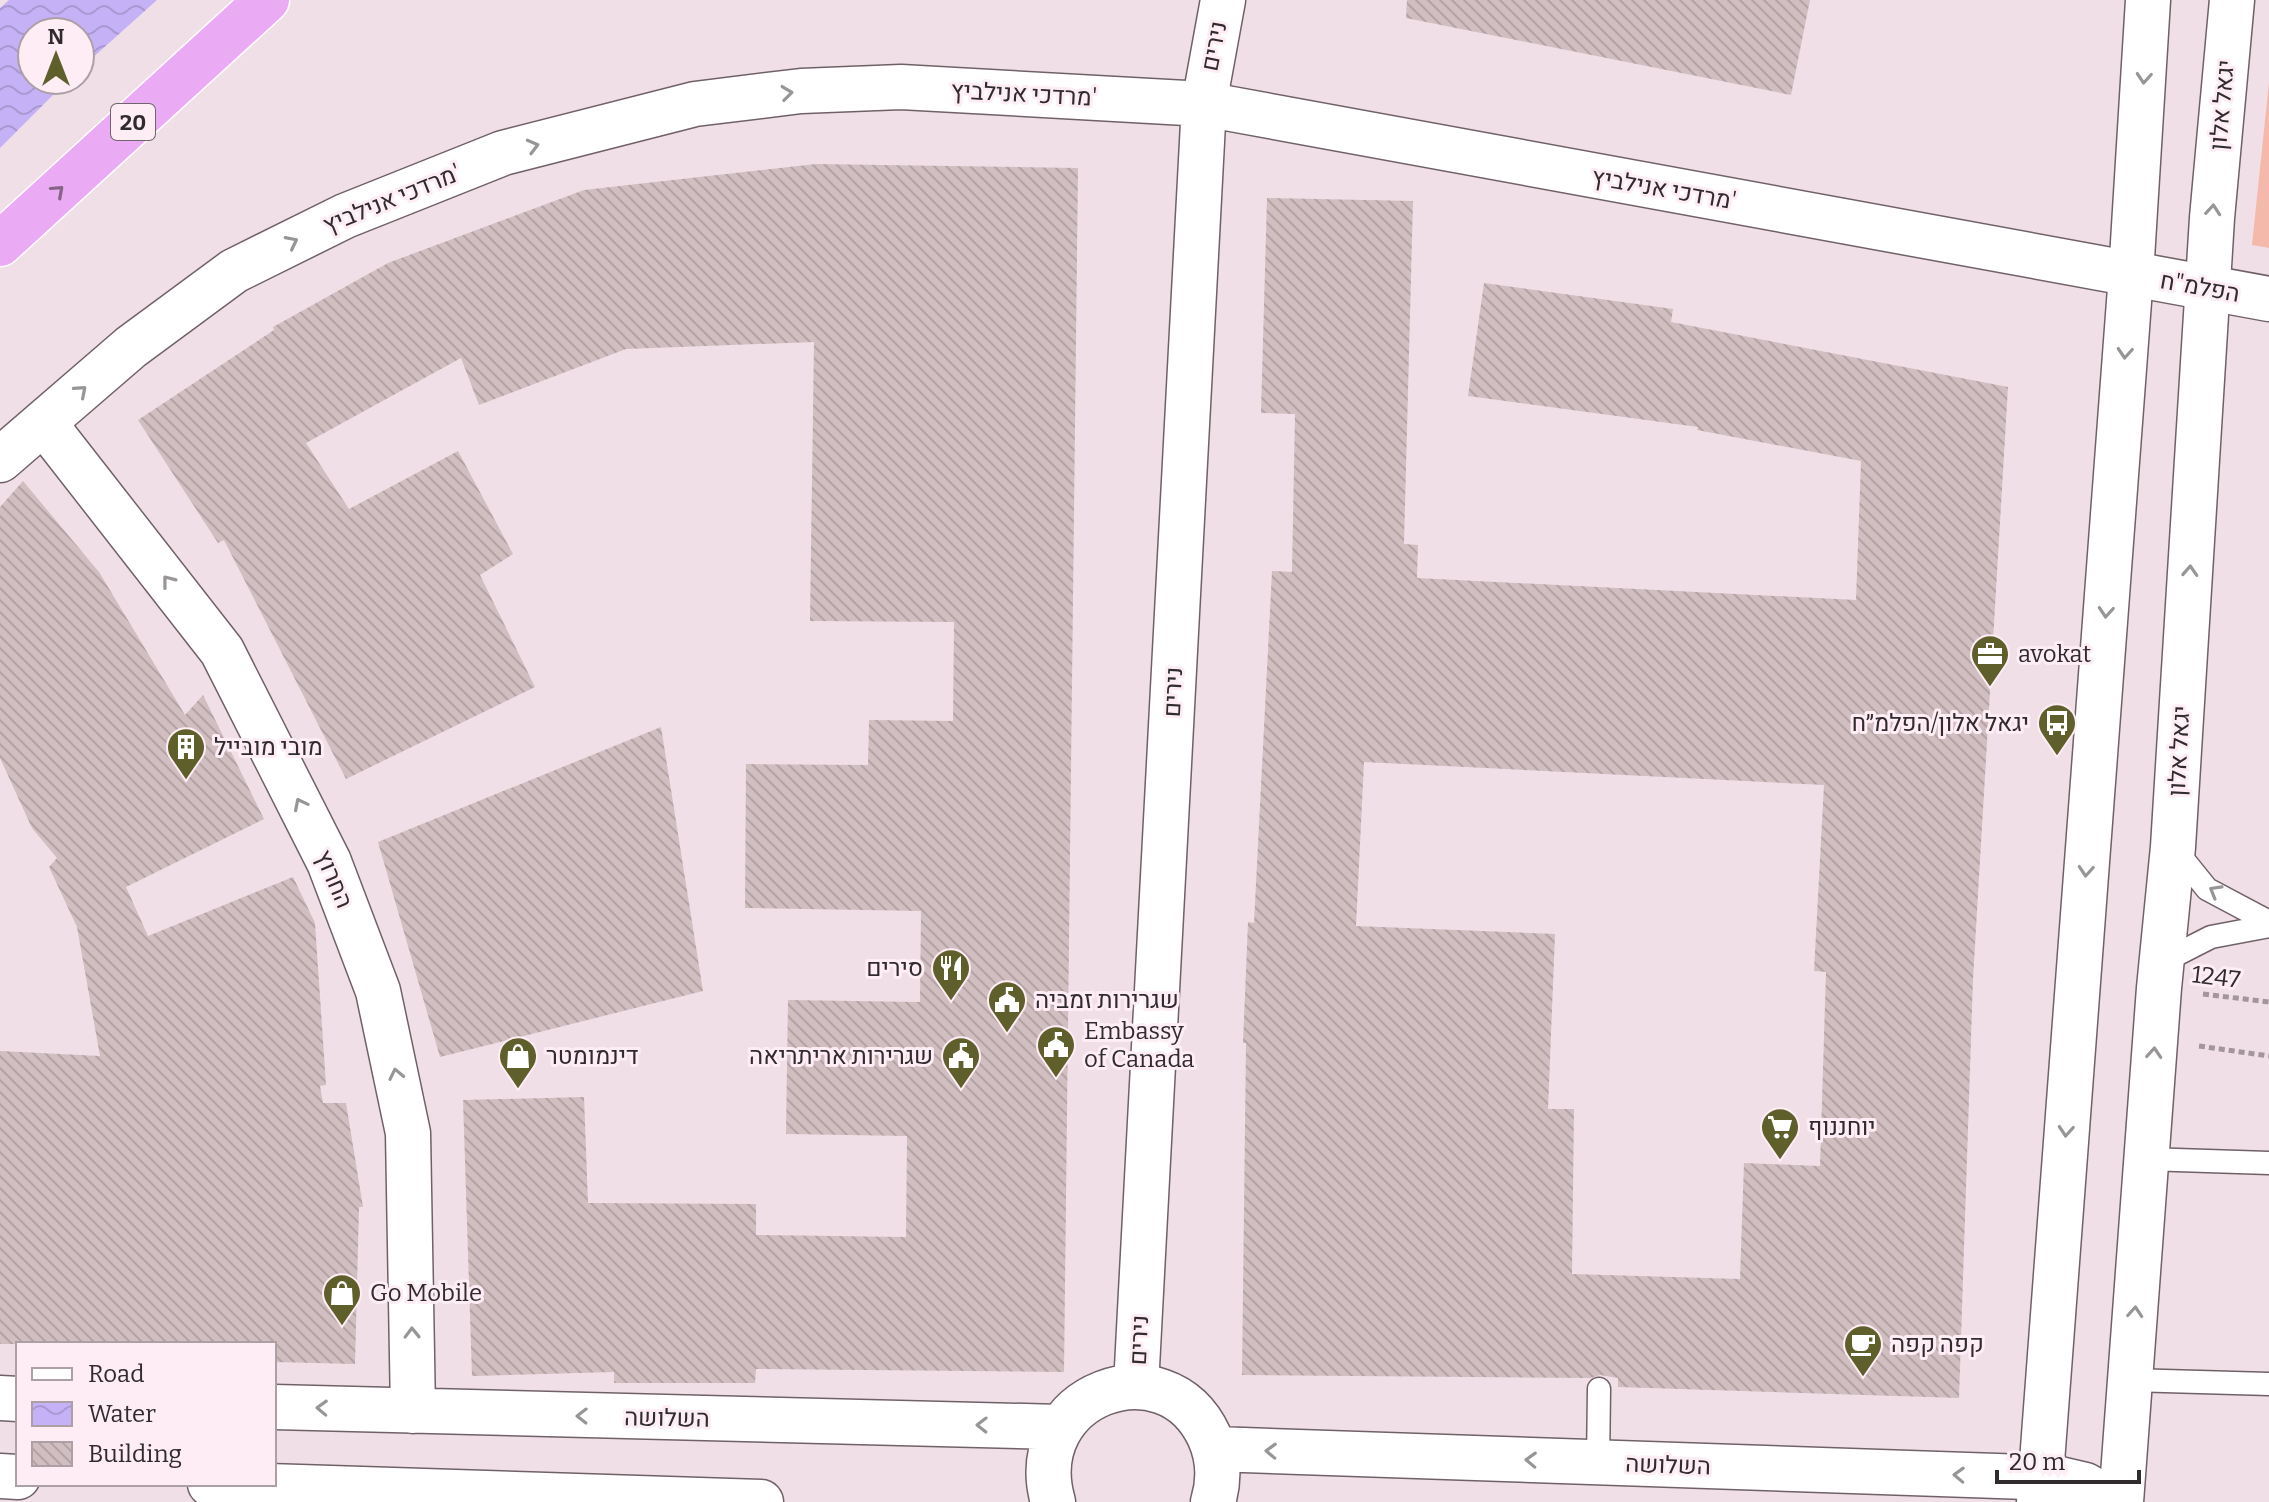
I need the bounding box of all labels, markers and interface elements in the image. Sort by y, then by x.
north arrow [16,16,96,96]
street label: נירים [1195,19,1233,73]
text: N [48,23,65,50]
street label: יגאל אלון [2204,59,2240,151]
one-way arrow [2135,72,2152,85]
street label: מרדכי אנילביץ' [950,76,1098,112]
one-way arrow [781,85,794,102]
road number: 20 [111,104,155,140]
one-way arrow [526,138,540,155]
street label: מרדכי אנילביץ' [319,159,465,239]
street label: מרדכי אנילביץ' [1589,163,1739,215]
one-way arrow [48,187,63,201]
one-way arrow [2204,203,2221,216]
one-way arrow [284,236,299,252]
street label: הפלמ"ח [2158,266,2242,308]
one-way arrow [2117,347,2134,360]
one-way arrow [71,386,86,401]
one-way arrow [2181,564,2198,577]
one-way arrow [163,575,177,590]
one-way arrow [2097,606,2114,619]
office icon: avokat [1969,633,2011,688]
place label: avokat [2018,640,2092,668]
street label: נירים [1158,666,1188,718]
bus stop icon: יגאל אלון/הפלמ״ח [2036,702,2078,757]
street label: יגאל אלון [2163,705,2195,797]
place label: יגאל אלון/הפלמ״ח [1852,709,2029,737]
building icon: מובי מובייל [165,726,207,781]
place label: מובי מובייל [214,733,323,761]
one-way arrow [294,798,309,813]
street label: החרוץ [309,846,359,912]
one-way arrow [2078,865,2095,878]
one-way arrow [2210,886,2224,901]
restaurant icon: סירים [930,947,972,1002]
place label: סירים [866,954,923,982]
street label: 1247 [2190,960,2242,994]
public building icon: שגרירות זמביה [986,979,1028,1034]
place label: שגרירות זמביה [1035,986,1179,1014]
place label: Embassy of Canada [1084,1017,1194,1073]
public building icon: Embassy of Canada [1035,1024,1077,1079]
shop icon: דינמומטר [497,1035,539,1090]
public building icon: שגרירות אריתריאה [940,1035,982,1090]
place label: דינמומטר [546,1042,639,1070]
place label: שגרירות אריתריאה [749,1042,933,1070]
one-way arrow [2145,1046,2162,1059]
one-way arrow [388,1068,405,1082]
supermarket icon: יוחננוף [1759,1106,1801,1161]
place label: יוחננוף [1808,1113,1876,1141]
one-way arrow [2058,1125,2075,1138]
shop icon: Go Mobile [321,1272,363,1327]
place label: Go Mobile [370,1279,482,1307]
one-way arrow [2126,1306,2143,1319]
street label: נירים [1124,1314,1154,1366]
cafe icon: קפה קפה [1842,1323,1884,1378]
one-way arrow [403,1326,421,1339]
place label: קפה קפה [1891,1330,1984,1358]
legend [16,1342,276,1486]
text: Road [88,1360,144,1388]
one-way arrow [315,1399,328,1417]
text: Water [88,1400,156,1428]
street label: השלושה [624,1403,710,1433]
one-way arrow [575,1407,588,1425]
one-way arrow [975,1416,988,1433]
scale bar [1997,1434,2139,1484]
text: Building [88,1440,182,1468]
one-way arrow [1264,1442,1277,1459]
text: 20 m [2009,1448,2065,1476]
street label: השלושה [1625,1450,1711,1480]
one-way arrow [1524,1452,1537,1469]
one-way arrow [1952,1467,1965,1484]

